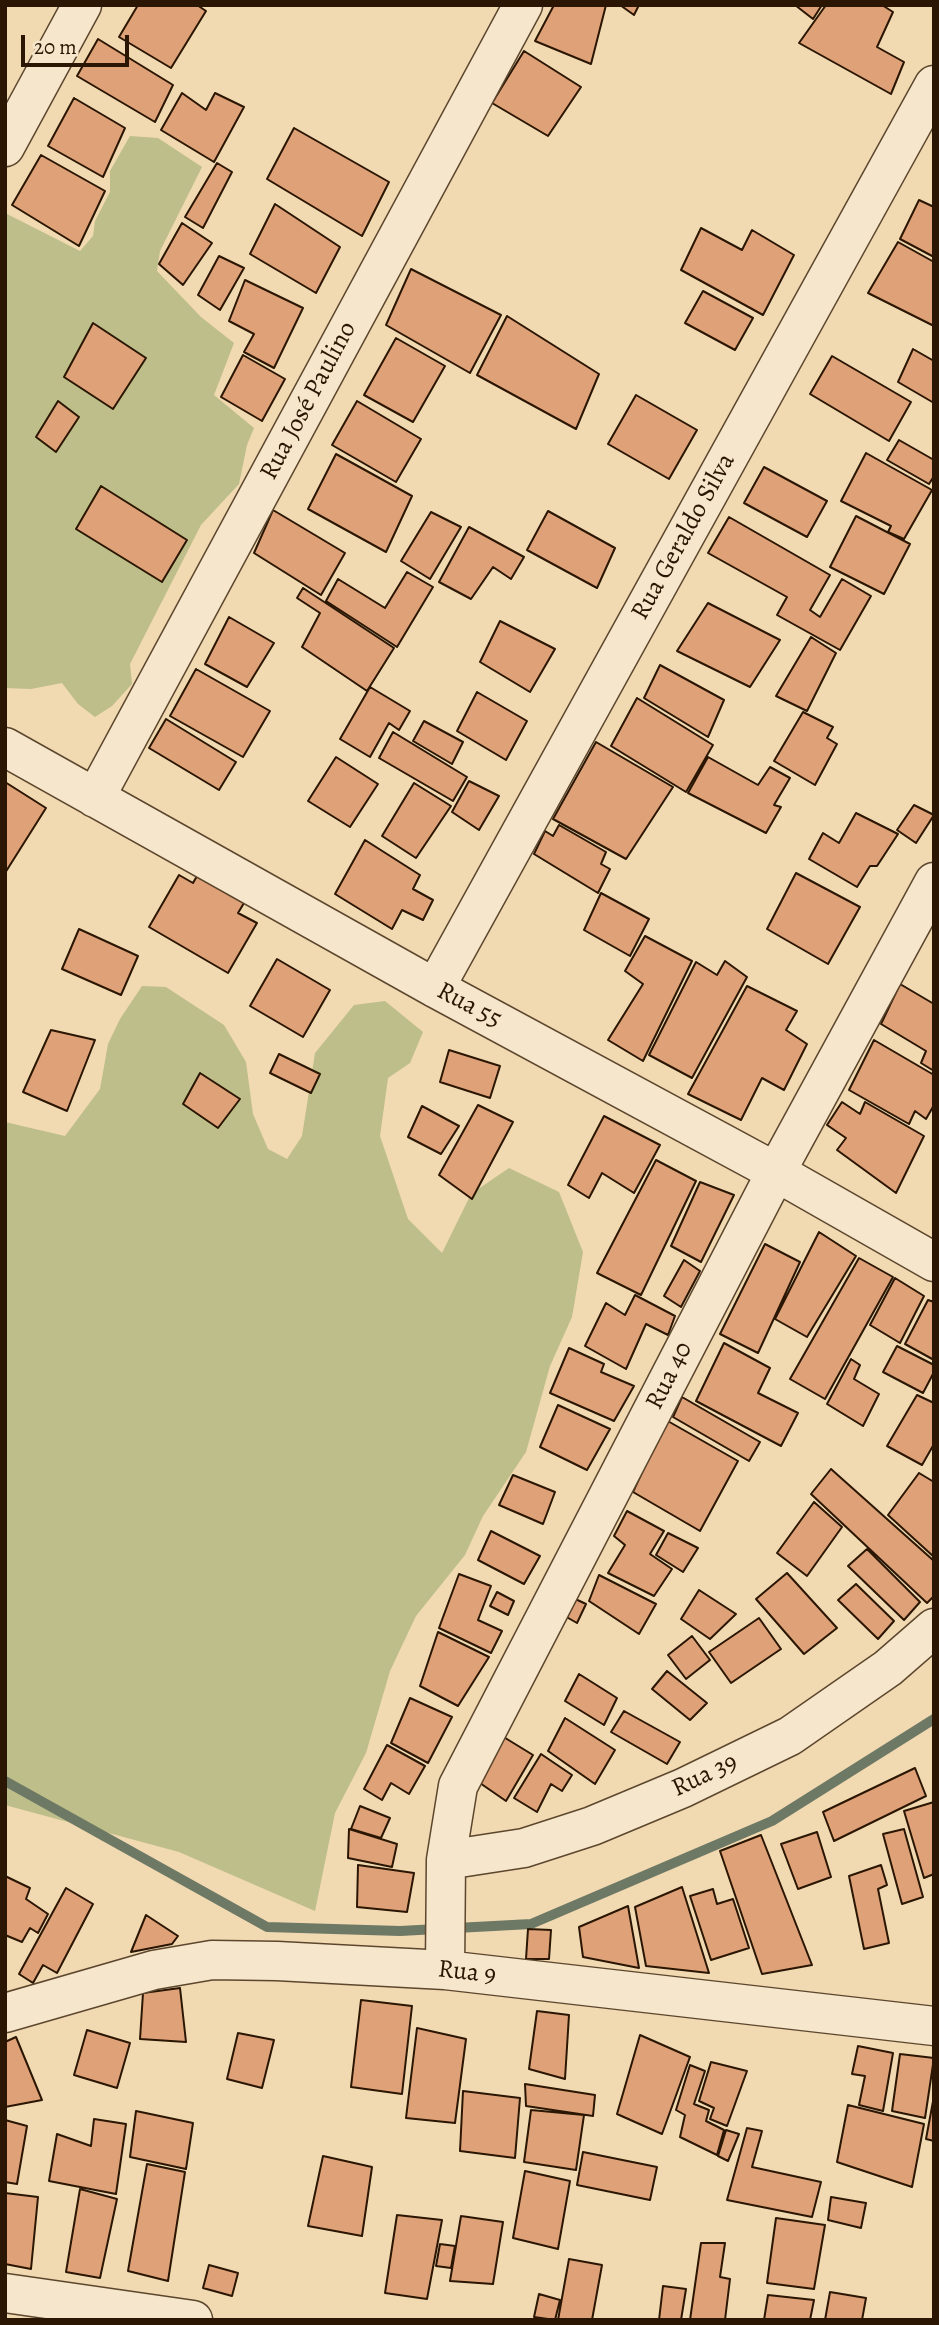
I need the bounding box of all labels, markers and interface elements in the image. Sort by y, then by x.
scale bar [24,21,133,65]
text: 20 m [34,33,77,61]
street label: Rua José Paulino [254,316,364,486]
street label: Rua Geraldo Silva [625,448,743,626]
street label: Rua 55 [431,976,507,1036]
street label: Rua 40 [640,1337,700,1415]
street label: Rua 39 [667,1747,743,1805]
street label: Rua 9 [436,1954,498,1992]

